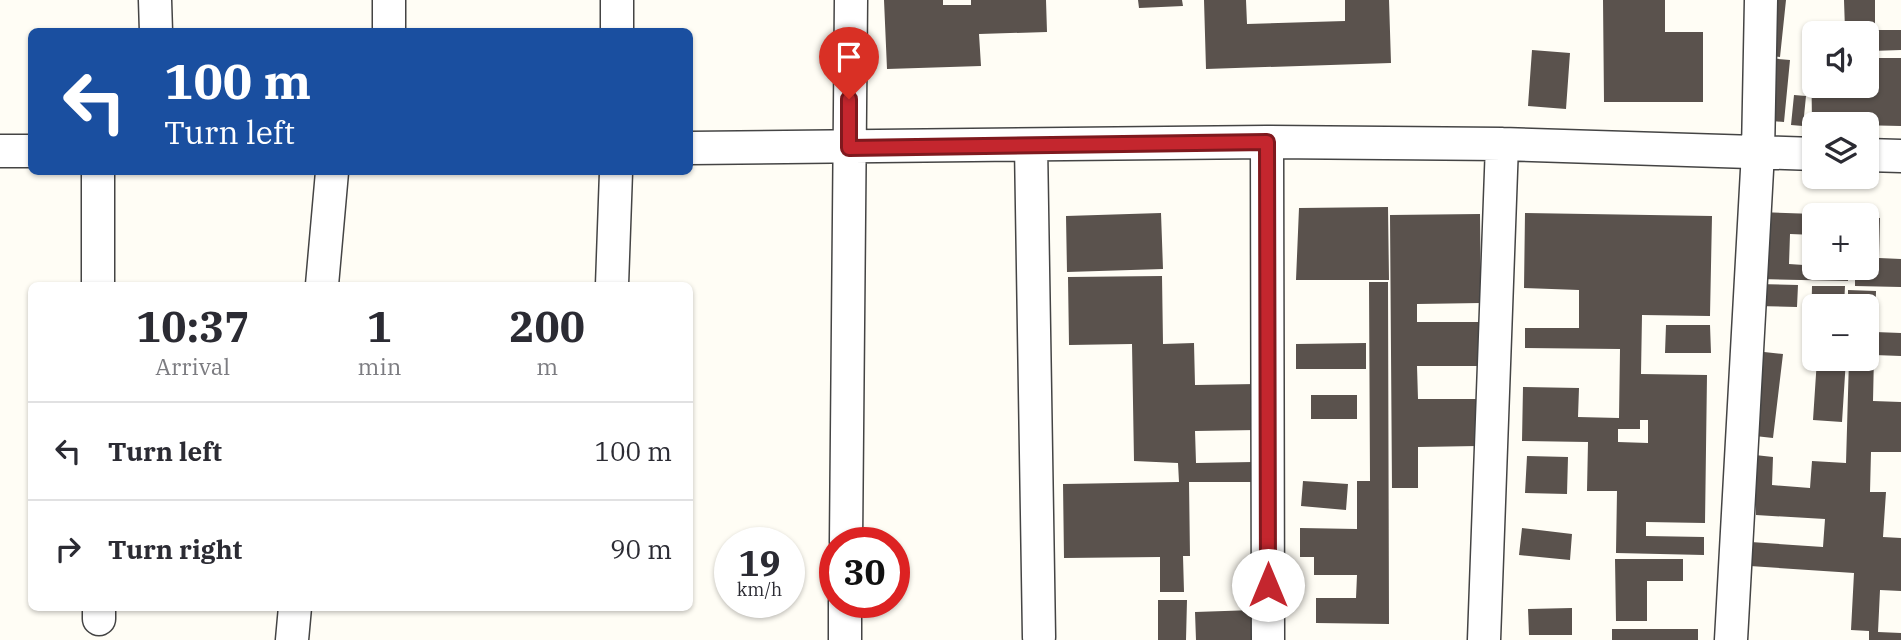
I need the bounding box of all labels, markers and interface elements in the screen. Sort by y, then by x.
map controls [1802,21,1879,371]
button: sound [1802,21,1879,98]
pin [819,27,879,99]
icon: arrive [830,38,868,76]
text: 100 m [164,49,311,112]
icon: left [49,56,140,147]
text: Turn left [164,111,295,153]
button: layers [1802,112,1879,189]
button: + [1802,203,1879,280]
button: − [1802,294,1879,371]
text: 10:37 [136,299,250,354]
text: 1 [367,299,392,354]
text: 200 [509,299,585,354]
text: Arrival [155,351,230,381]
text: min [358,351,401,381]
text: m [536,351,558,381]
icon: left [49,432,87,470]
text: Turn left [108,434,222,468]
text: 100 m [594,434,672,468]
speed limit sign: 30 [819,527,910,618]
icon: right [49,530,87,568]
text: Turn right [108,532,242,566]
text: 90 m [610,532,672,566]
text: 19 [738,540,781,586]
position arrow [1231,548,1305,622]
text: km/h [737,578,782,601]

